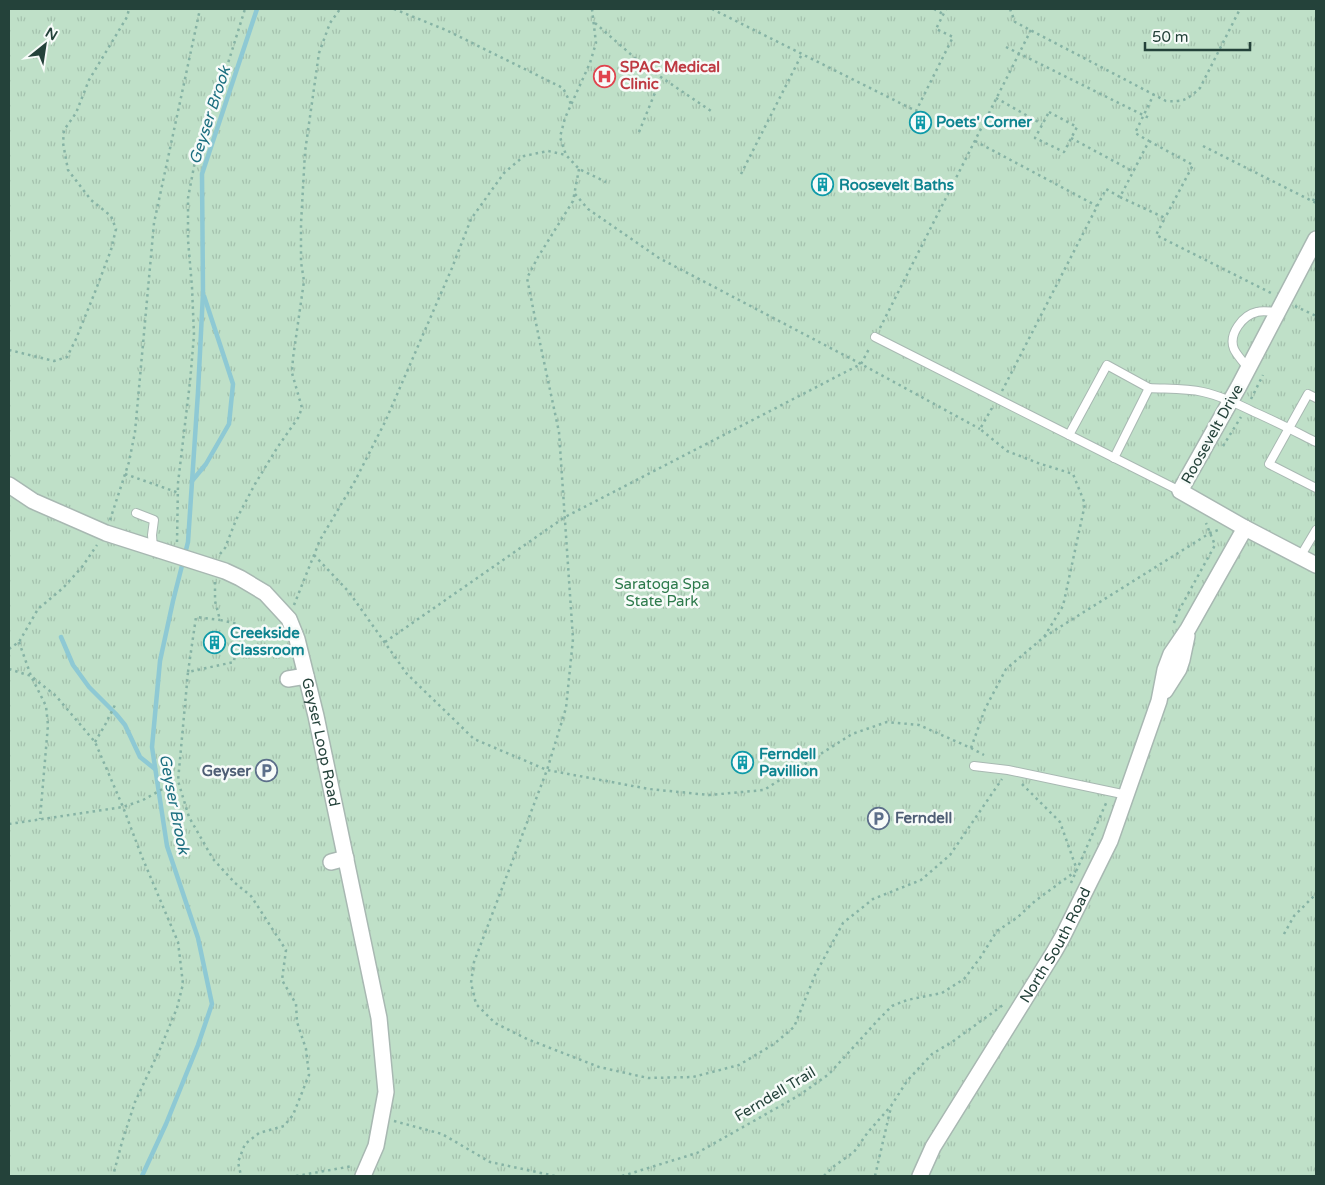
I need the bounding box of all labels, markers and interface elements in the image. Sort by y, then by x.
north arrow [20,20,70,70]
scale bar [1145,20,1250,52]
text: N [42,24,60,44]
text: 50 m [1152,28,1189,46]
place label: SPAC Medical Clinic [620,58,720,93]
water label: Geyser Brook [185,63,236,167]
hospital icon: SPAC Medical Clinic [592,64,616,88]
building icon: Poets' Corner [908,110,932,134]
place label: Poets' Corner [936,113,1032,131]
building icon: Roosevelt Baths [811,173,835,197]
place label: Roosevelt Baths [839,176,954,194]
street label: Roosevelt Drive [1177,381,1247,487]
park label: Saratoga Spa State Park [614,575,710,610]
place label: Creekside Classroom [230,624,305,659]
building icon: Creekside Classroom [202,630,226,654]
street label: Geyser Loop Road [298,676,344,808]
place label: Ferndell Pavillion [759,745,818,780]
building icon: Ferndell Pavillion [731,751,755,775]
water label: Geyser Brook [154,752,194,857]
parking icon: Geyser [255,759,279,783]
place label: Geyser [202,762,251,781]
parking icon: Ferndell [867,806,891,830]
place label: Ferndell [895,809,952,827]
street label: North South Road [1016,884,1095,1006]
street label: Ferndell Trail [731,1063,819,1125]

